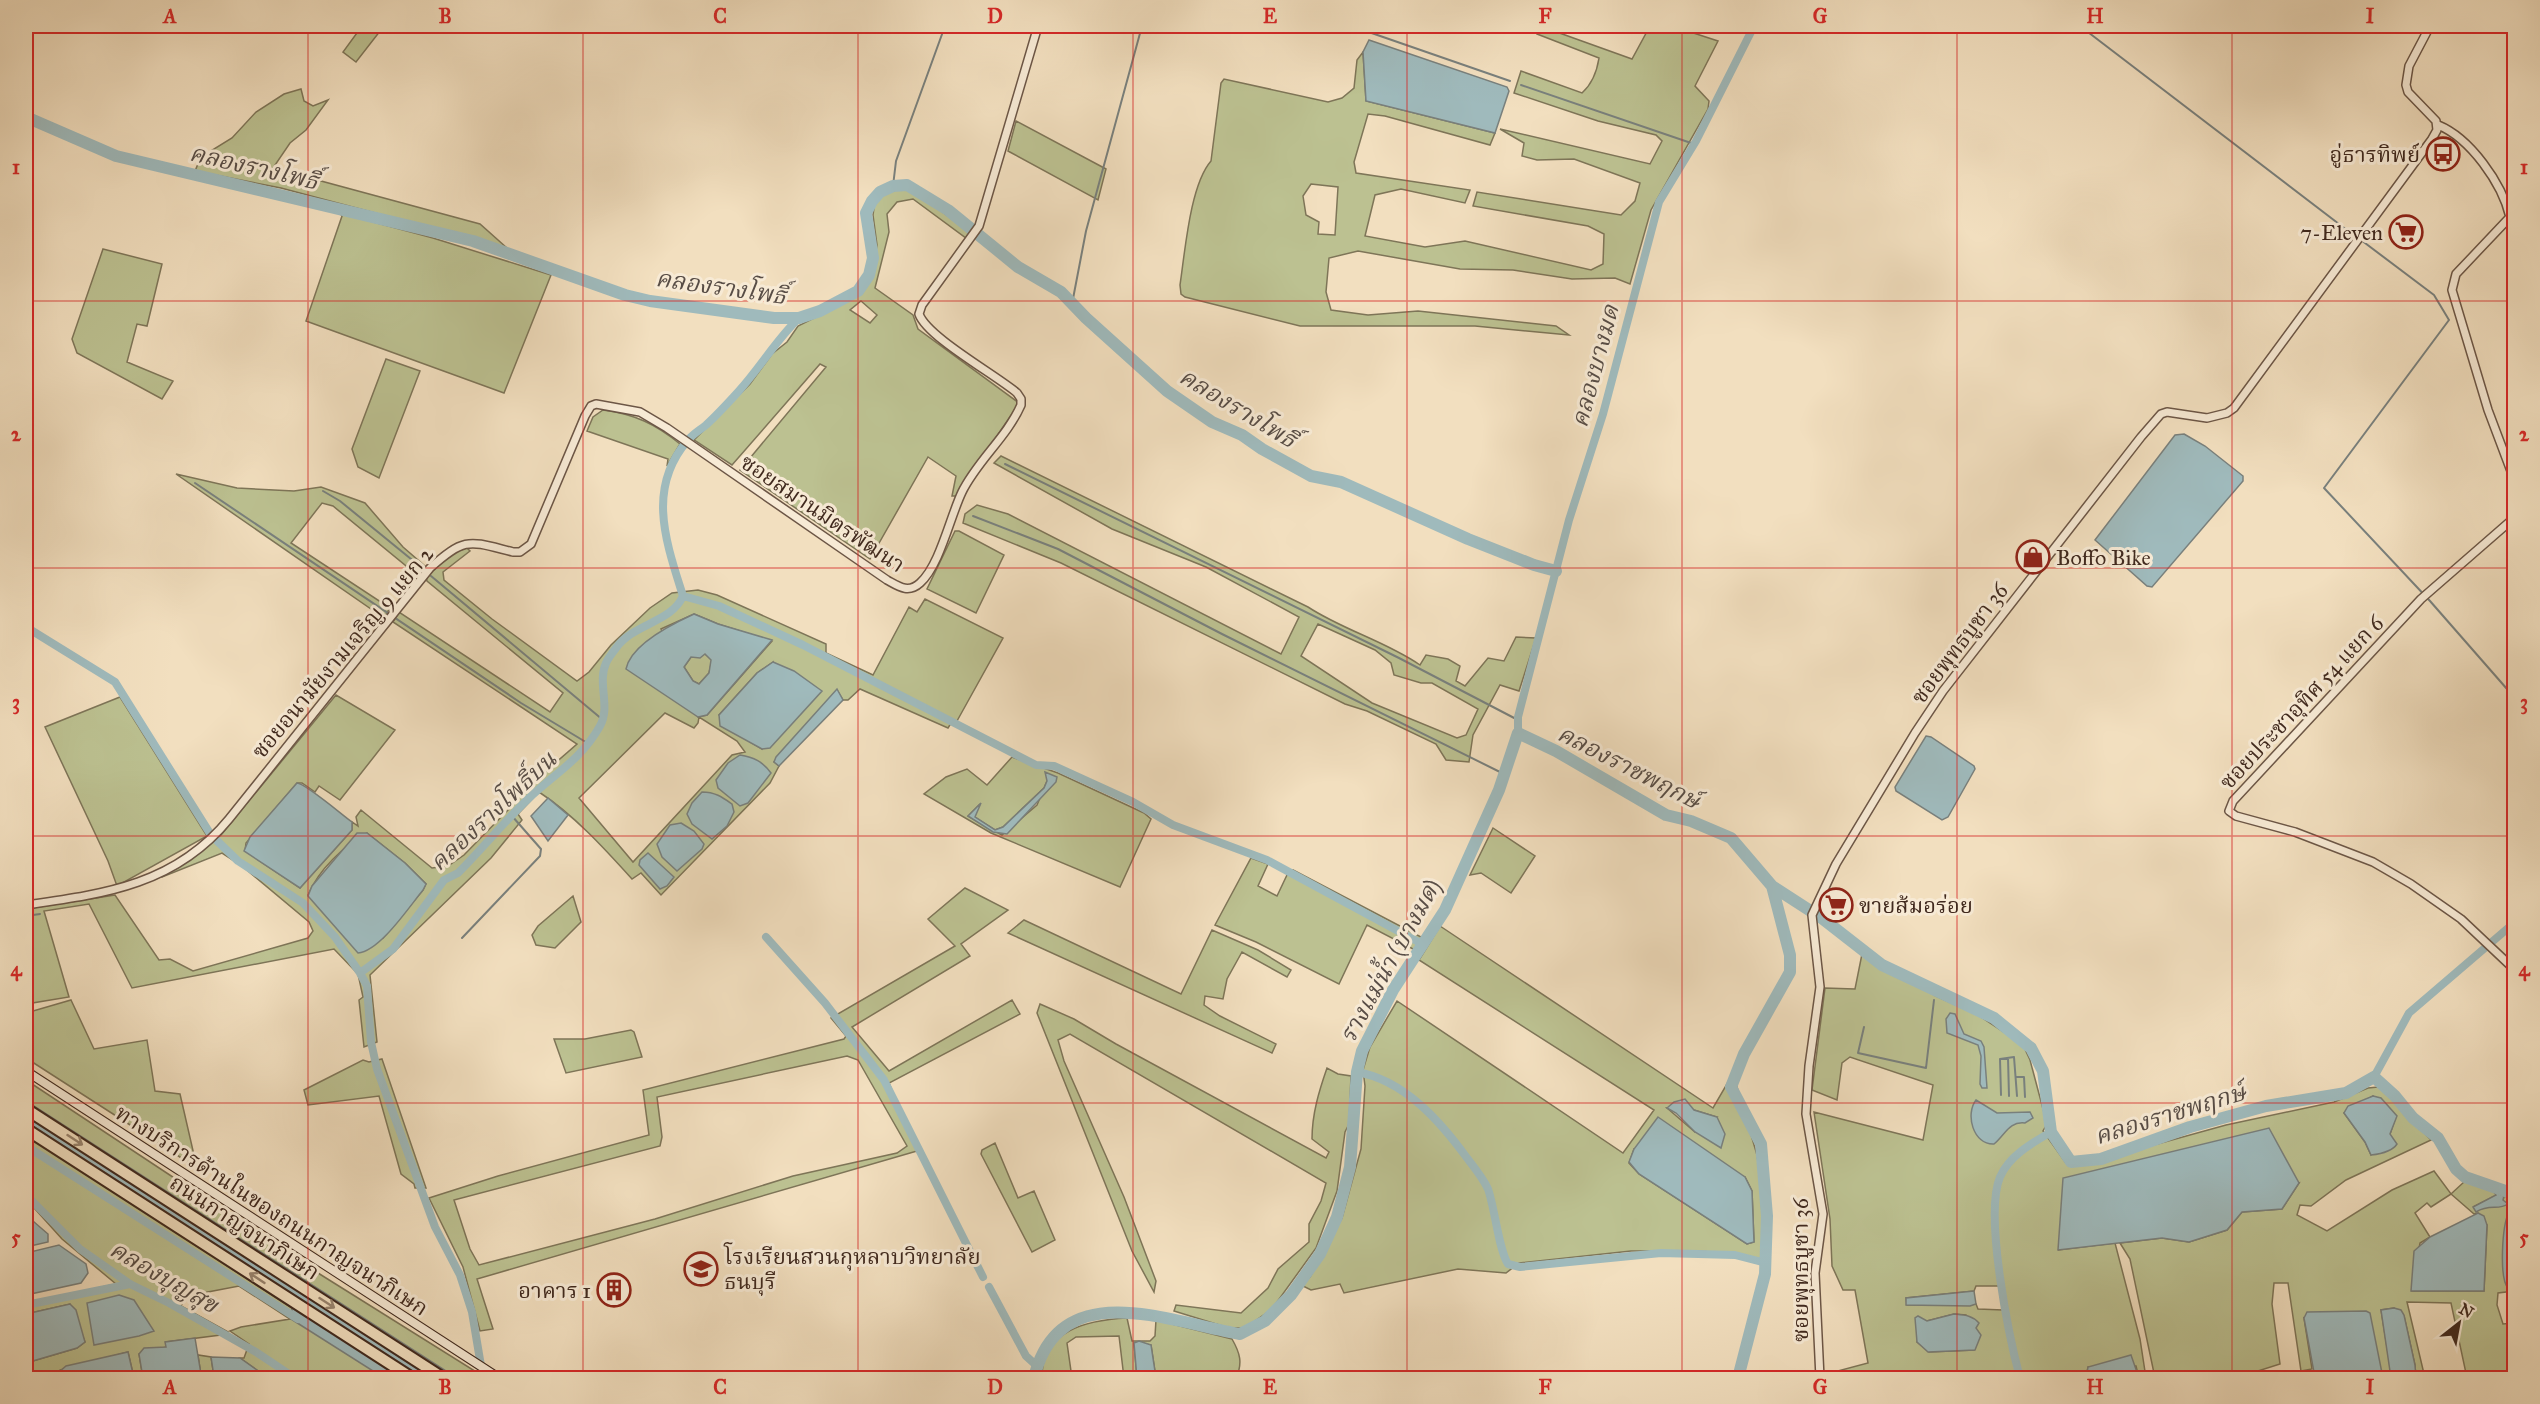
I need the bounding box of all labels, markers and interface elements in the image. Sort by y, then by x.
text: A [161,4,177,28]
text: B [438,4,452,28]
text: C [713,4,727,28]
text: D [987,4,1003,28]
text: E [1263,4,1278,28]
text: F [1538,4,1552,28]
text: G [1813,4,1828,28]
text: H [2086,4,2104,28]
text: I [2366,4,2375,28]
water label: คลองรางโพธิ์ [187,135,330,198]
bus stop icon: อู่ธารทิพย์ [2425,136,2461,172]
place label: อู่ธารทิพย์ [2330,141,2420,168]
text: 1 [12,155,20,179]
text: 1 [2520,155,2528,179]
supermarket icon: 7-Eleven [2388,214,2424,250]
place label: 7-Eleven [2300,219,2383,246]
water label: คลองรางโพธิ์ [654,261,796,312]
water label: คลองบางมด [1564,301,1626,430]
water label: คลองรางโพธิ์ [1174,359,1310,459]
text: 2 [11,422,22,446]
text: 2 [2519,422,2530,446]
street label: ซอยสมานมิตรพัฒนา [735,448,910,578]
shop icon: Boffo Bike [2015,539,2051,575]
street label: ซอยอนามัยงามเจริญ 9 แยก 2 [246,541,439,764]
place label: Boffo Bike [2056,544,2151,571]
street label: ซอยพุทธบูชา 36 [1905,577,2015,710]
street label: ซอยประชาอุทิศ 54 แยก 6 [2214,609,2390,796]
text: 3 [12,690,20,715]
text: 3 [2520,690,2528,715]
water label: คลองราชพฤกษ์ [1553,718,1709,818]
water label: คลองรางโพธิ์บน [422,743,563,877]
water label: รางแม่น้ำ (บางมด) [1330,872,1447,1048]
supermarket icon: ขายส้มอร่อย [1818,887,1854,923]
place label: ขายส้มอร่อย [1859,892,1973,919]
text: 4 [10,957,22,982]
text: 4 [2518,957,2530,982]
water label: คลองราชพฤกษ์ [2091,1076,2253,1151]
street label: ทางบริการด้านในของถนนกาญจนาภิเษก [111,1099,433,1321]
one-way arrow [66,1134,83,1147]
street label: ถนนกาญจนาภิเษก [165,1169,325,1285]
street label: ซอยพุทธบูชา 36 [1787,1197,1815,1342]
text: 5 [11,1225,21,1249]
text: 5 [2519,1225,2529,1249]
water label: คลองบุญสุข [104,1234,225,1322]
place label: โรงเรียนสวนกุหลาบวิทยาลัย ธนบุรี [723,1242,981,1296]
school or university icon: โรงเรียนสวนกุหลาบวิทยาลัย ธนบุรี [683,1251,719,1287]
one-way arrow [249,1272,266,1284]
building icon: อาคาร 1 [596,1272,632,1308]
place label: อาคาร 1 [518,1277,591,1304]
north arrow [2429,1293,2489,1353]
one-way arrow [318,1297,334,1309]
text: N [2456,1299,2478,1322]
text: A [161,1375,177,1399]
text: B [438,1375,452,1399]
text: C [713,1375,727,1399]
text: D [987,1375,1003,1399]
text: E [1263,1375,1278,1399]
text: F [1538,1375,1552,1399]
text: G [1813,1375,1828,1399]
text: H [2086,1375,2104,1399]
text: I [2366,1375,2375,1399]

